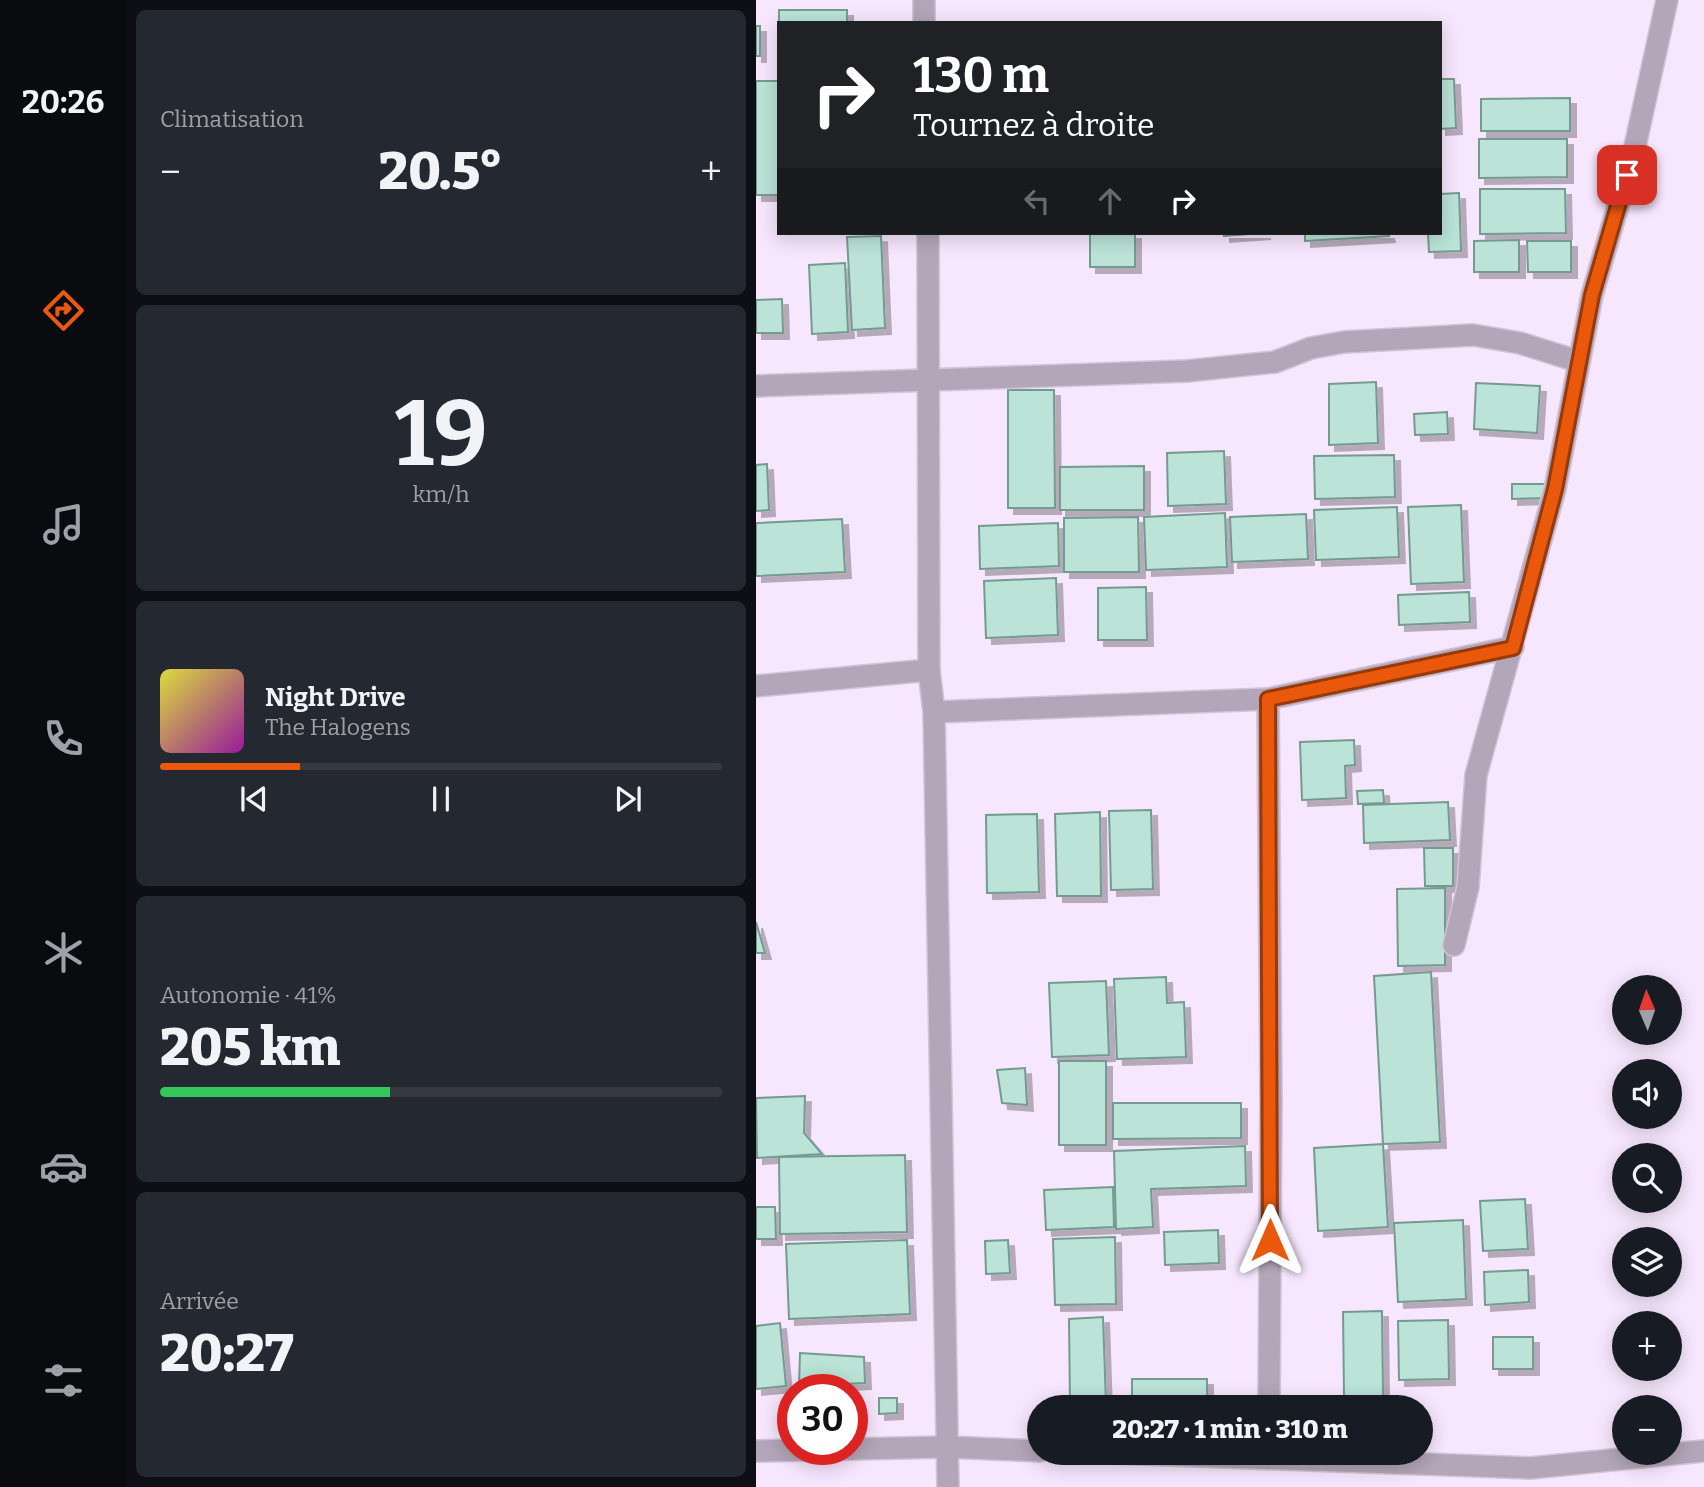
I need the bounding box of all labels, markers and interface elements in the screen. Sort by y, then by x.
text: 130 m [913,46,1049,105]
icon: right [798,49,889,140]
text: 20:26 [22,83,104,121]
text: Climatisation [160,105,304,133]
text: Tournez à droite [913,106,1155,144]
text: 20.5° [378,140,503,203]
pin [1597,145,1657,205]
text: − [160,149,181,195]
text: + [700,149,722,195]
icon: arrive [1608,156,1646,194]
icon: left [1018,182,1056,220]
icon: ahead [1091,182,1129,220]
icon: right [1164,182,1202,220]
icon: directions [39,286,88,335]
text: 19 [394,380,488,489]
text: km/h [413,480,469,508]
icon: music [39,500,88,549]
text: Night Drive [265,682,406,713]
text: The Halogens [265,713,411,741]
icon: phone [39,714,88,763]
icon: previous [235,780,273,818]
icon: pause [422,780,460,818]
icon: next [609,780,647,818]
icon: climate [39,928,88,977]
north arrow [1612,975,1682,1045]
map controls [1612,975,1682,1465]
text: Autonomie · 41% [160,981,337,1009]
text: 205 km [160,1016,341,1079]
button: sound [1612,1059,1682,1129]
icon: car [39,1142,88,1191]
button: search [1612,1143,1682,1213]
position arrow [1233,1203,1307,1277]
button: layers [1612,1227,1682,1297]
text: Arrivée [160,1287,239,1315]
button: + [1612,1311,1682,1381]
text: 20:27 [160,1322,294,1385]
icon: filters [39,1356,88,1405]
speed limit sign: 30 [777,1374,868,1465]
button: − [1612,1395,1682,1465]
text: 20:27 · 1 min · 310 m [1112,1414,1348,1445]

